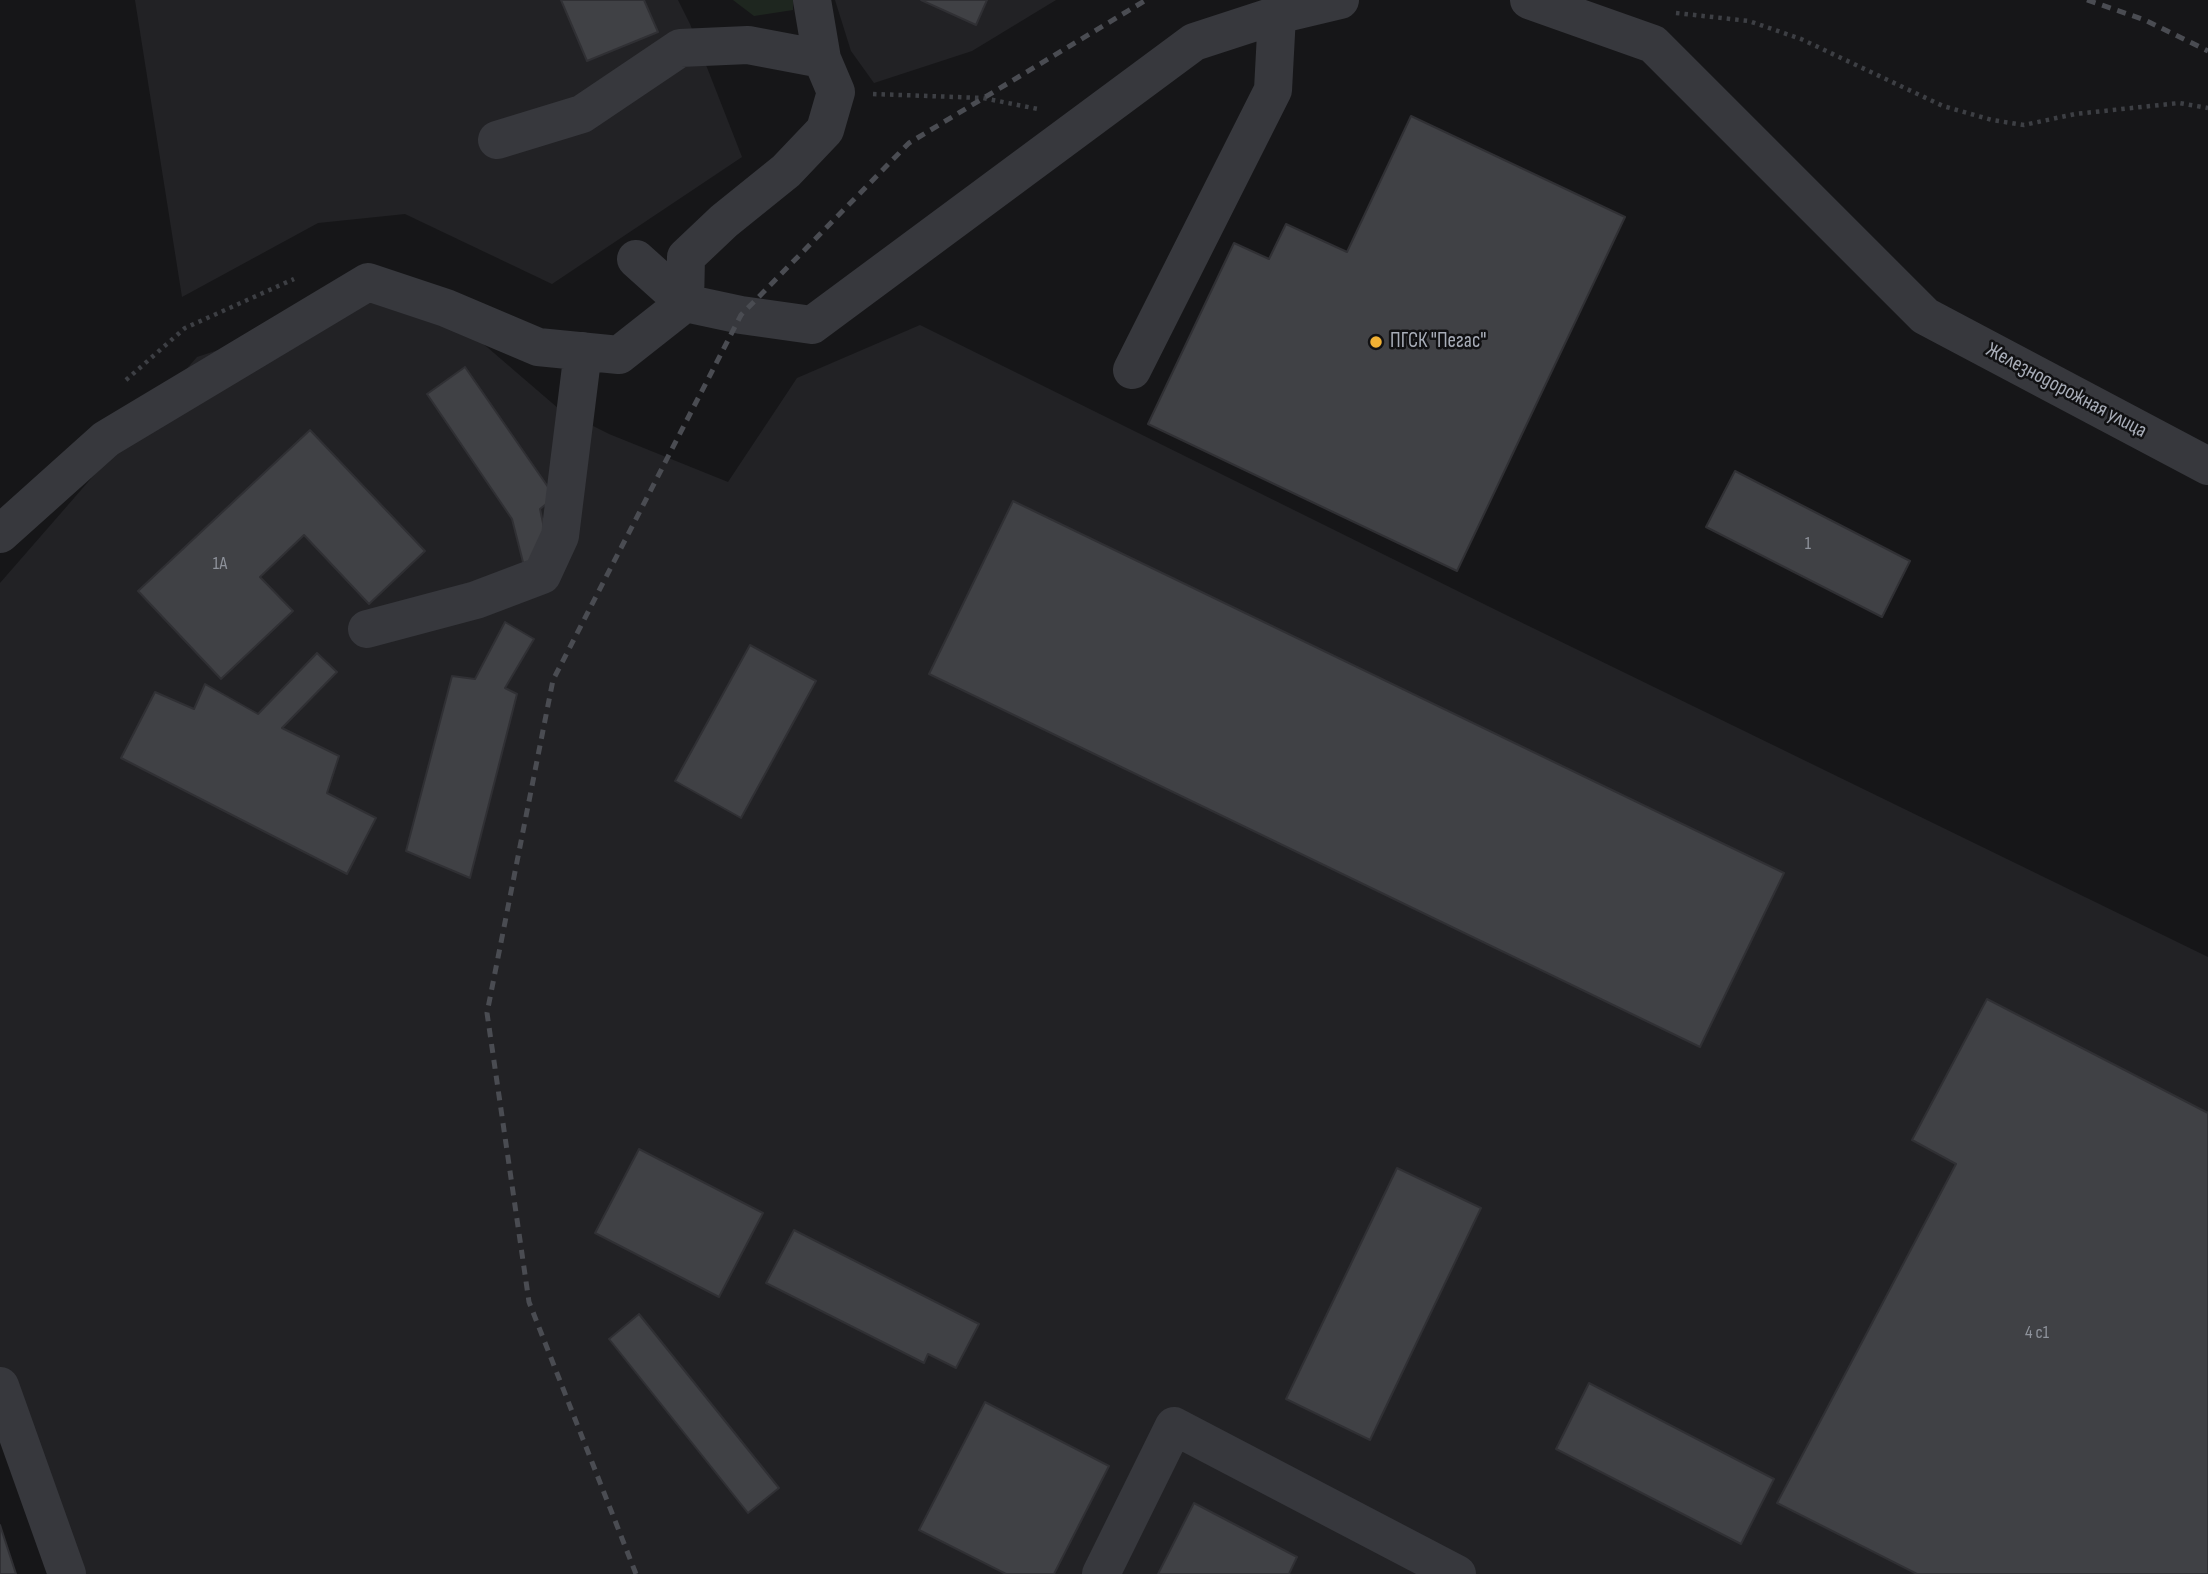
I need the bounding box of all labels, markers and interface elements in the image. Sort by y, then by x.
place label: ПГСК "Пегас" [1390,329,1486,355]
marker: ПГСК "Пегас" [1368,334,1384,350]
street label: Железнодорожная улица [1981,338,2151,444]
house number: 1 [1805,533,1811,555]
house number: 1А [213,553,227,575]
house number: 4 с1 [2025,1322,2049,1344]

